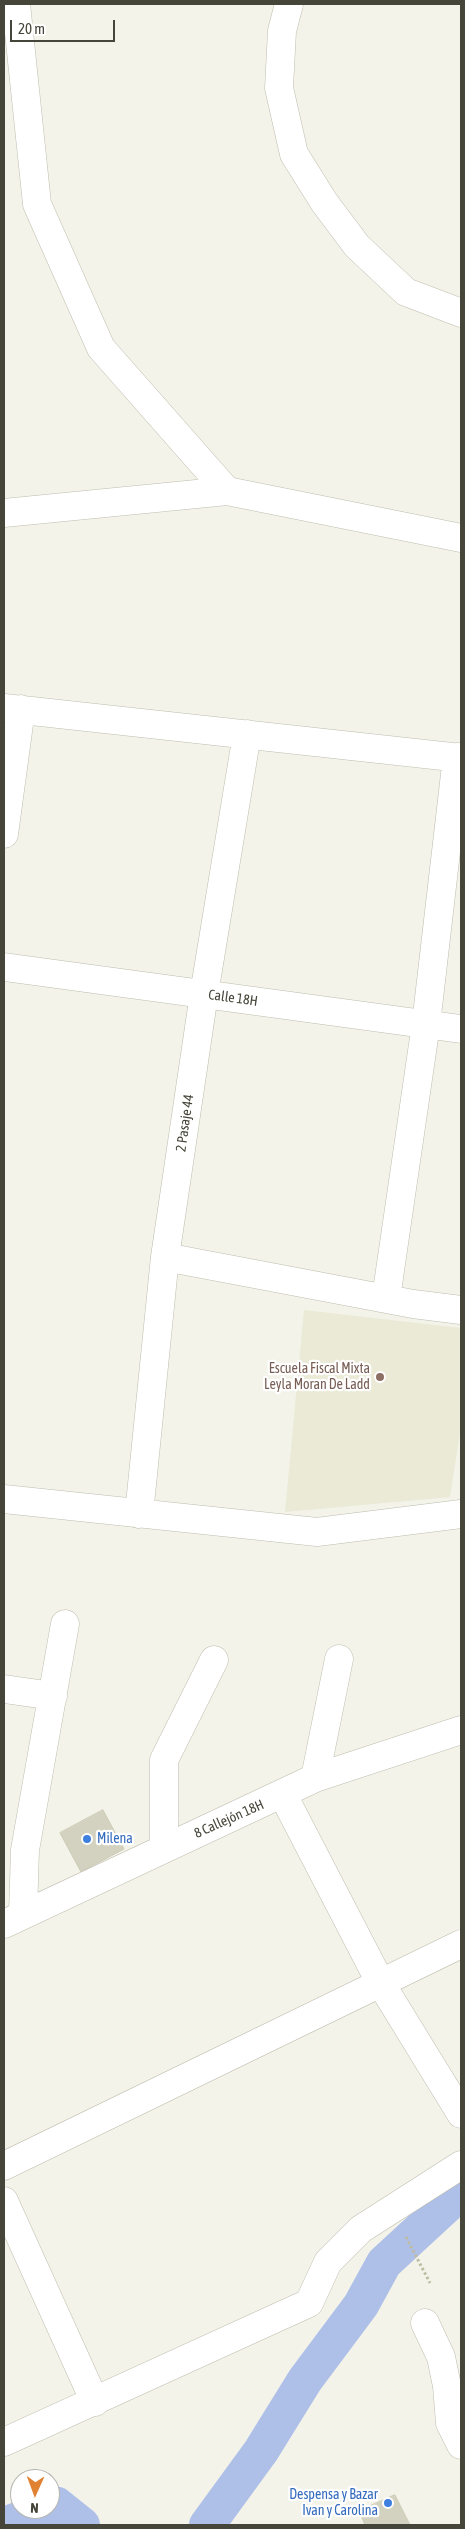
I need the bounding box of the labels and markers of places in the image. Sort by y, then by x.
place label: Escuela Fiscal Mixta Leyla Moran De Ladd [264,1361,370,1394]
marker: Escuela Fiscal Mixta Leyla Moran De Ladd [374,1371,386,1383]
place label: Milena [97,1831,133,1847]
marker: Milena [81,1833,93,1845]
place label: Despensa y Bazar Ivan y Carolina [289,2487,378,2520]
marker: Despensa y Bazar Ivan y Carolina [382,2497,394,2509]

